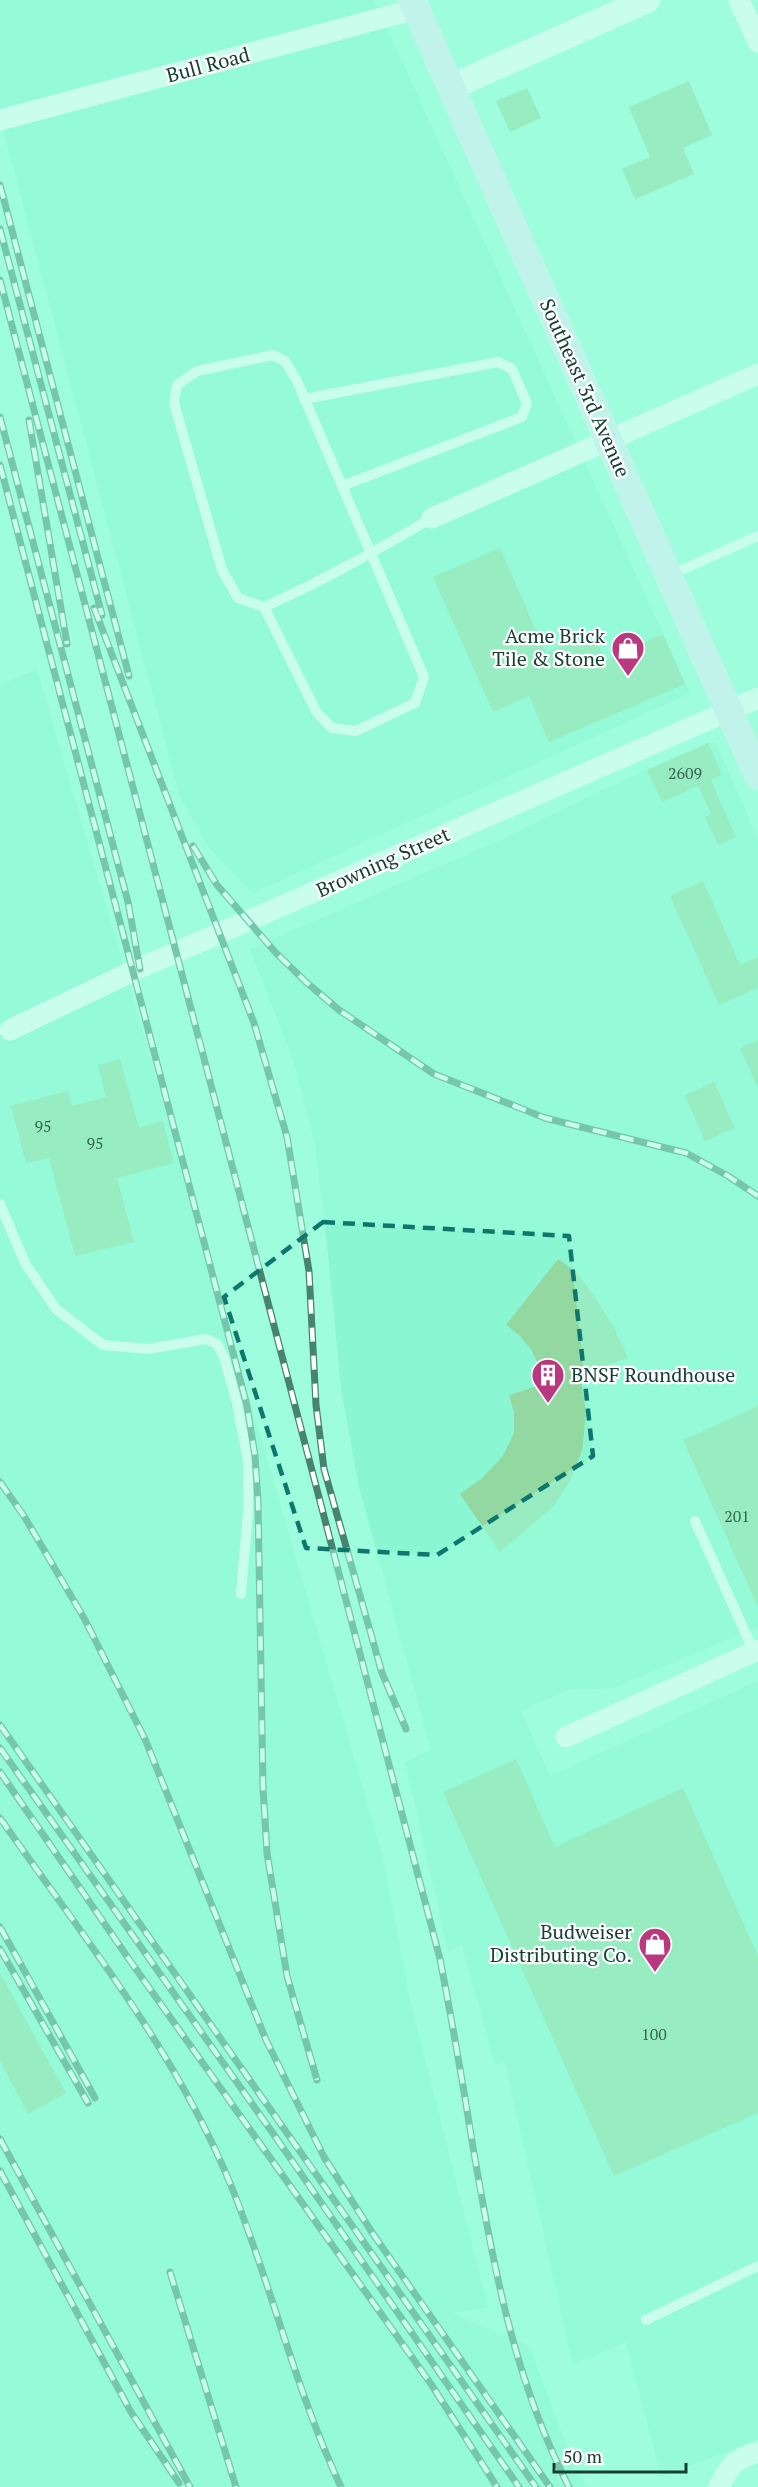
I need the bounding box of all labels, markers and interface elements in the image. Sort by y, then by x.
street label: Bull Road [163,40,253,89]
street label: Southeast 3rd Avenue [534,294,637,481]
place label: Acme Brick Tile & Stone [492,622,606,672]
shop icon: Acme Brick Tile & Stone [610,630,646,677]
house number: 2609 [668,762,702,784]
street label: Browning Street [312,820,455,903]
house number: 95 [34,1115,52,1137]
house number: 95 [86,1132,104,1154]
building icon: BNSF Roundhouse [530,1357,566,1404]
place label: BNSF Roundhouse [571,1361,735,1388]
house number: 201 [724,1505,750,1527]
place label: Budweiser Distributing Co. [490,1918,632,1968]
shop icon: Budweiser Distributing Co. [637,1926,673,1973]
house number: 100 [641,2023,667,2045]
scale bar [554,2436,686,2474]
text: 50 m [563,2444,603,2468]

